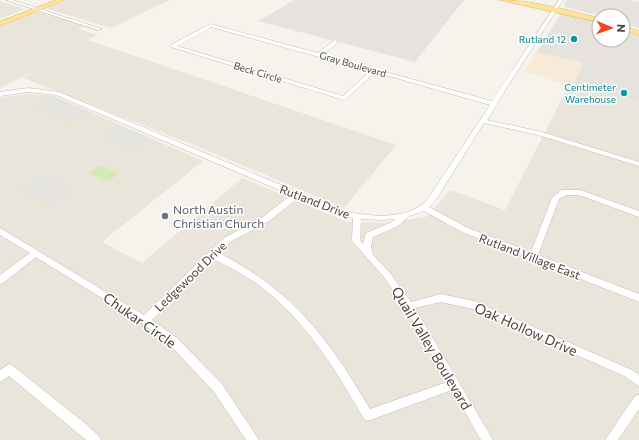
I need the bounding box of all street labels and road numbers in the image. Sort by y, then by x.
street label: Gray Boulevard [318,49,388,79]
street label: Beck Circle [232,59,284,85]
street label: Rutland Drive [278,181,352,221]
street label: Rutland Village East [477,230,583,282]
street label: Ledgewood Drive [151,238,229,314]
street label: Quail Valley Boulevard [388,283,476,413]
street label: Chukar Circle [100,289,180,351]
street label: Oak Hollow Drive [472,299,580,359]

